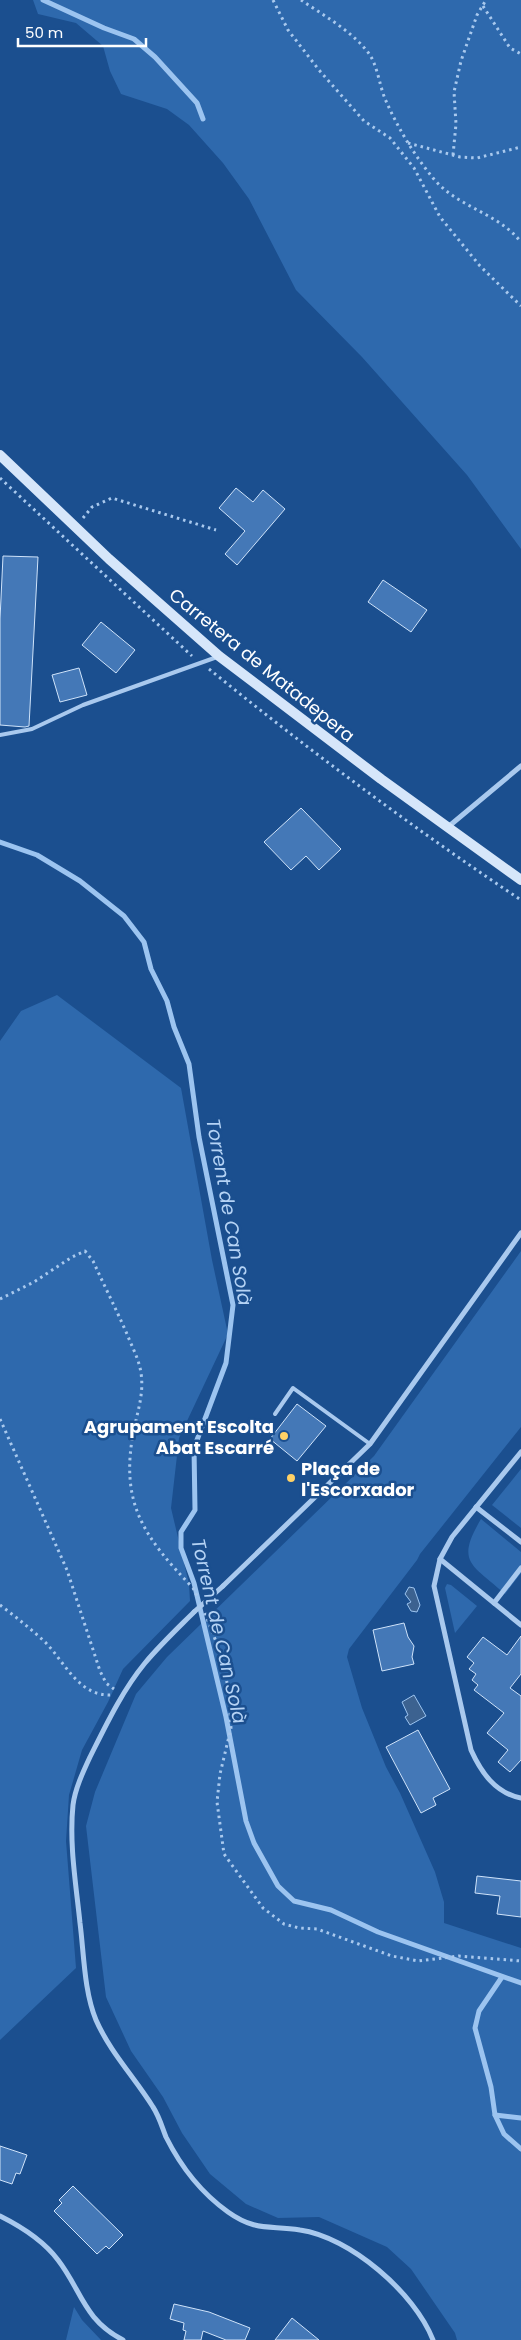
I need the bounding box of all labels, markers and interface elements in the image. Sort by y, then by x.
scale bar [18,15,145,47]
text: 50 m [25,22,63,43]
street label: Carretera de Matadepera [164,582,360,748]
water label: Torrent de Can Solà [199,1116,259,1308]
place label: Agrupament Escolta Abat Escarré [84,1414,274,1460]
marker: Agrupament Escolta Abat Escarré [278,1430,290,1442]
place label: Plaça de l'Escorxador [301,1456,415,1502]
marker: Plaça de l'Escorxador [285,1472,297,1484]
water label: Torrent de Can Solà [185,1536,254,1726]

